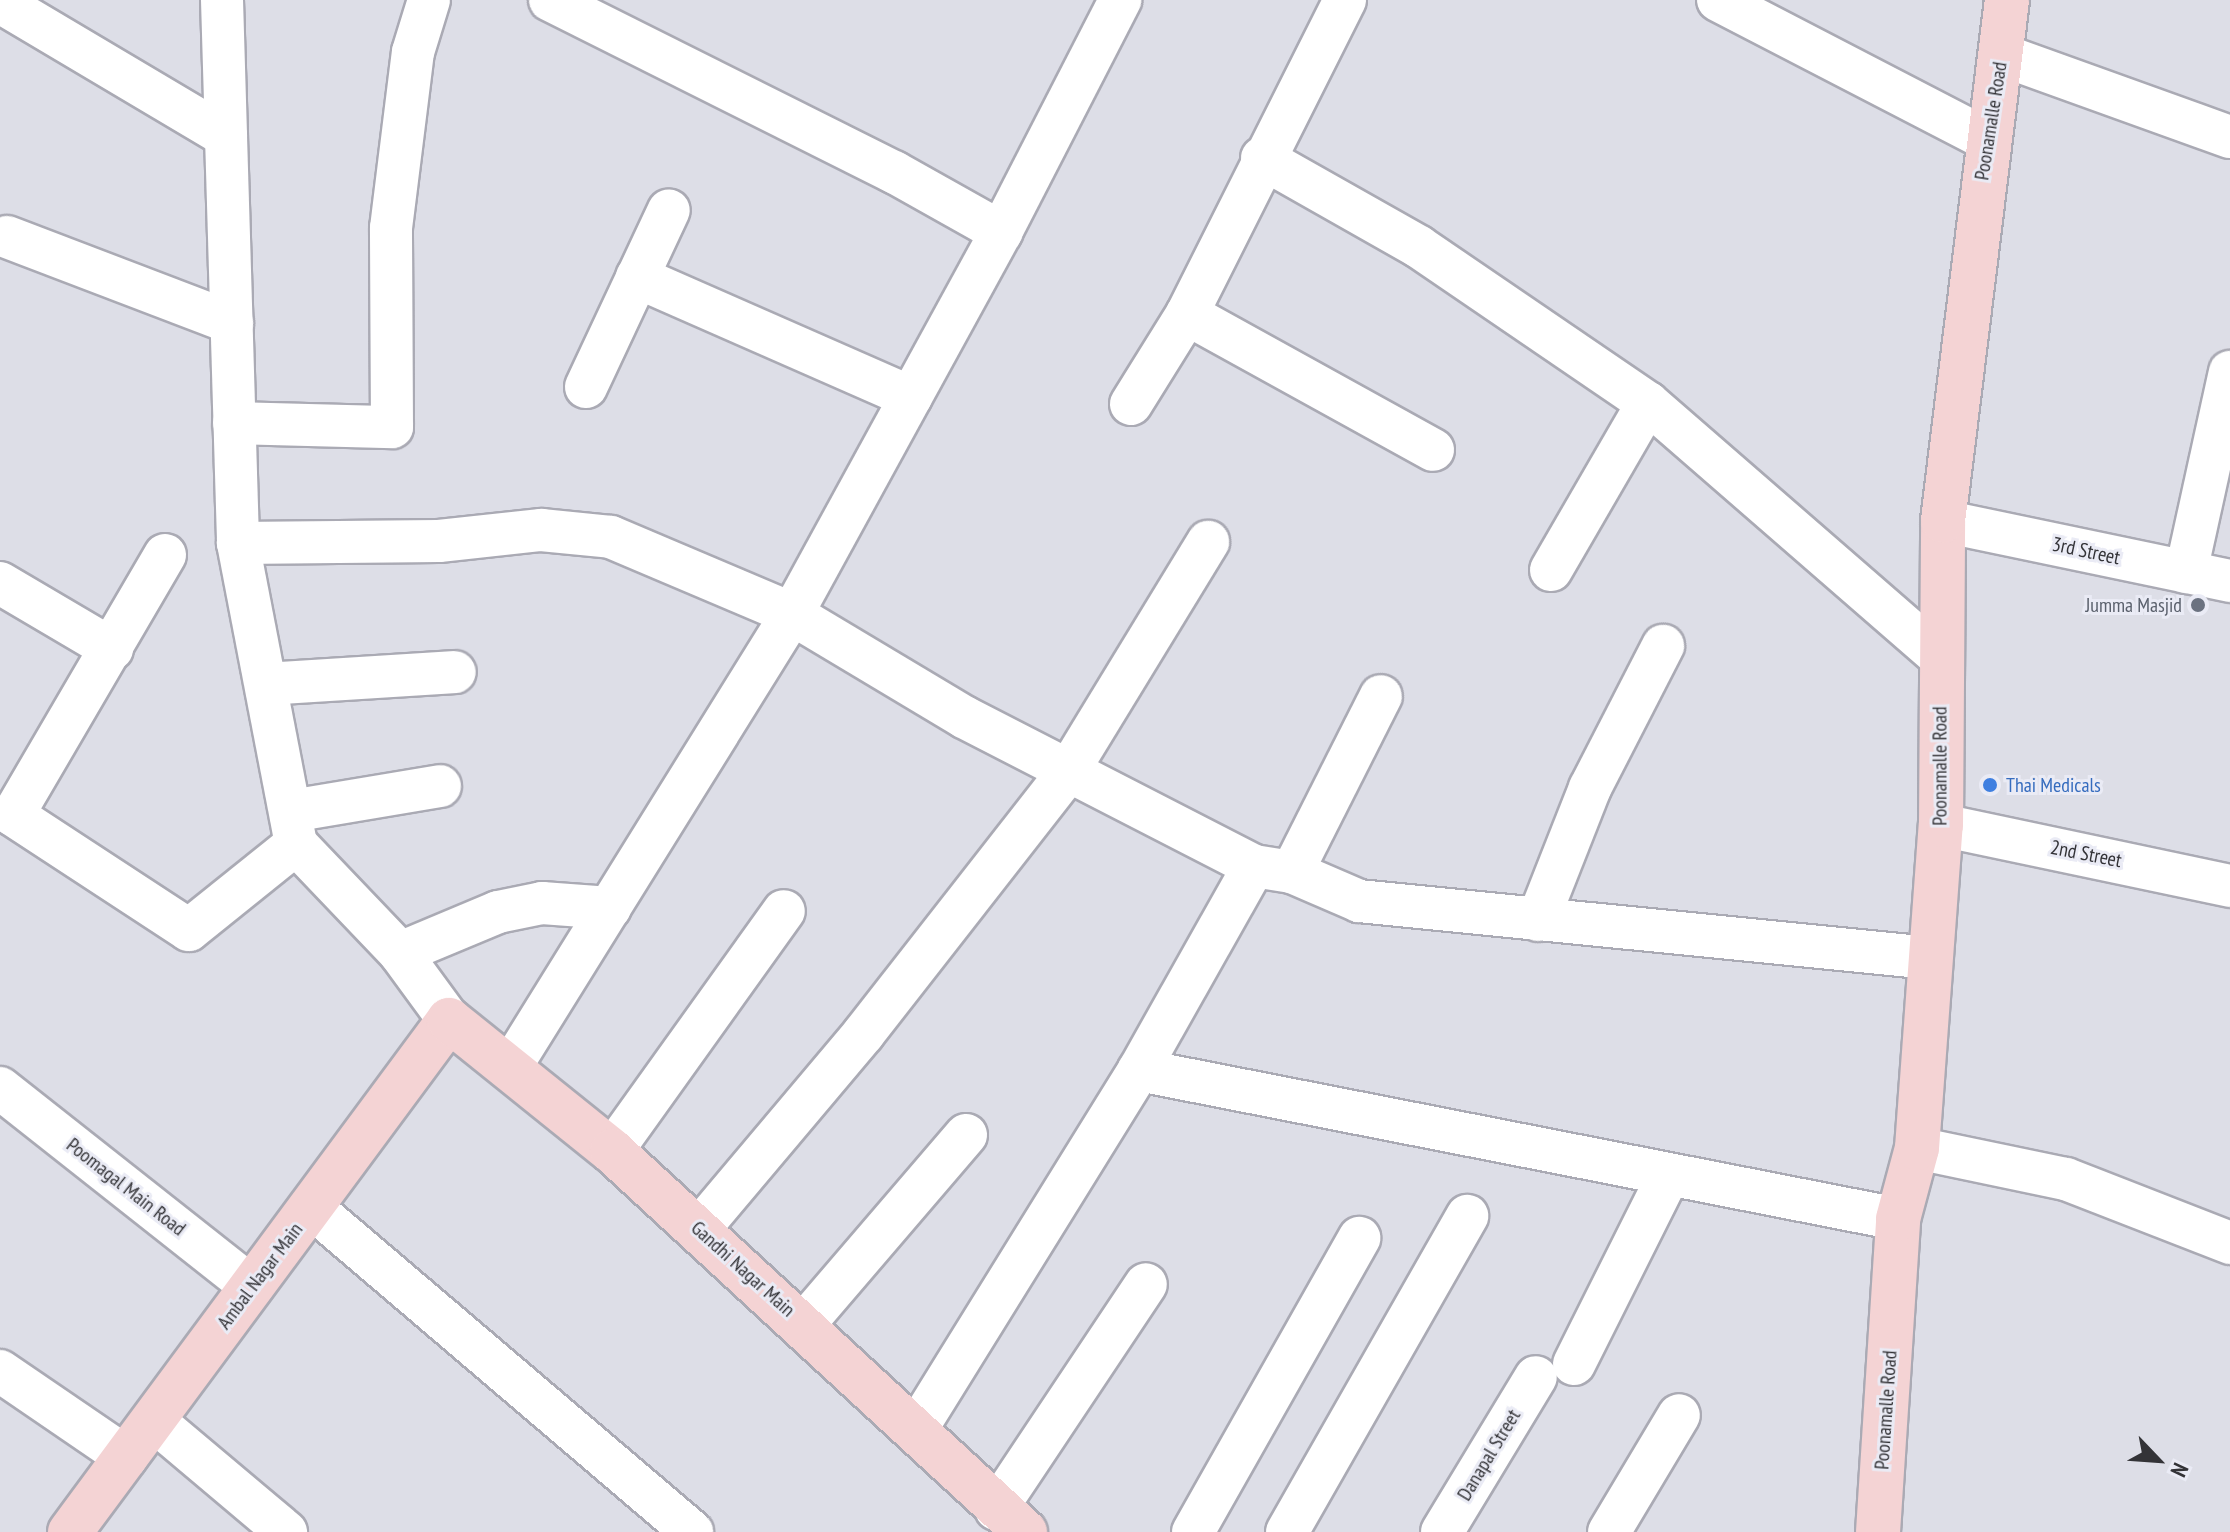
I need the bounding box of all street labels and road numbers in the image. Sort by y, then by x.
street label: Poonamalle Road [1970,60,2012,182]
street label: 3rd Street [2050,532,2122,570]
street label: Poonamalle Road [1928,706,1952,826]
street label: 2nd Street [2048,835,2124,873]
street label: Poomagal Main Road [62,1133,190,1241]
street label: Gandhi Nagar Main [686,1216,800,1322]
street label: Ambal Nagar Main [212,1218,308,1334]
street label: Poonamalle Road [1870,1350,1902,1470]
street label: Danapal Street [1452,1405,1526,1505]

